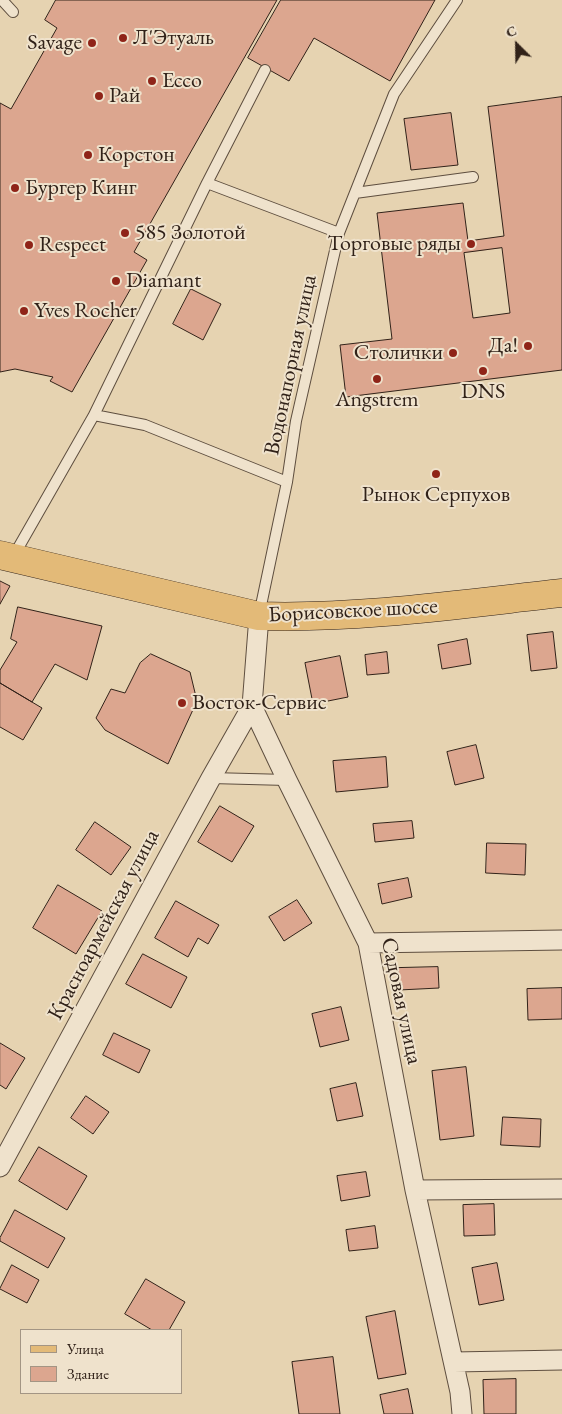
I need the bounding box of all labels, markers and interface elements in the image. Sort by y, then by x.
north arrow [492,20,542,70]
text: С [503,21,519,41]
place label: Л'Этуаль [133,25,214,51]
place label: Savage [27,30,82,56]
marker: Л'Этуаль [117,32,129,44]
marker: Savage [86,37,98,49]
place label: Ecco [162,68,202,94]
marker: Ecco [146,75,158,87]
place label: Рай [109,83,140,109]
marker: Рай [93,90,105,102]
place label: Корстон [98,142,175,168]
marker: Корстон [82,149,94,161]
place label: Бургер Кинг [25,175,137,201]
marker: Бургер Кинг [9,182,21,194]
place label: 585 Золотой [135,220,246,246]
marker: 585 Золотой [119,227,131,239]
place label: Торговые ряды [327,231,461,257]
place label: Respect [39,232,106,258]
marker: Торговые ряды [465,238,477,250]
marker: Respect [23,239,35,251]
place label: Diamant [126,268,201,294]
street label: Водонапорная улица [259,272,323,458]
marker: Diamant [110,275,122,287]
place label: Yves Rocher [34,298,137,324]
marker: Yves Rocher [18,305,30,317]
place label: Да! [488,333,518,359]
place label: Столички [354,340,443,366]
marker: Да! [522,340,534,352]
marker: Столички [447,347,459,359]
marker: DNS [477,365,489,377]
marker: Angstrem [371,373,383,385]
place label: DNS [461,379,505,405]
place label: Angstrem [335,387,419,413]
marker: Рынок Серпухов [430,468,442,480]
place label: Рынок Серпухов [362,482,510,508]
street label: Борисовское шоссе [267,593,439,629]
place label: Восток-Сервис [192,690,327,716]
marker: Восток-Сервис [176,697,188,709]
street label: Красноармейская улица [43,825,165,1025]
street label: Садовая улица [375,935,427,1067]
legend [20,1329,182,1394]
text: Улица [67,1339,104,1358]
text: Здание [67,1364,109,1383]

